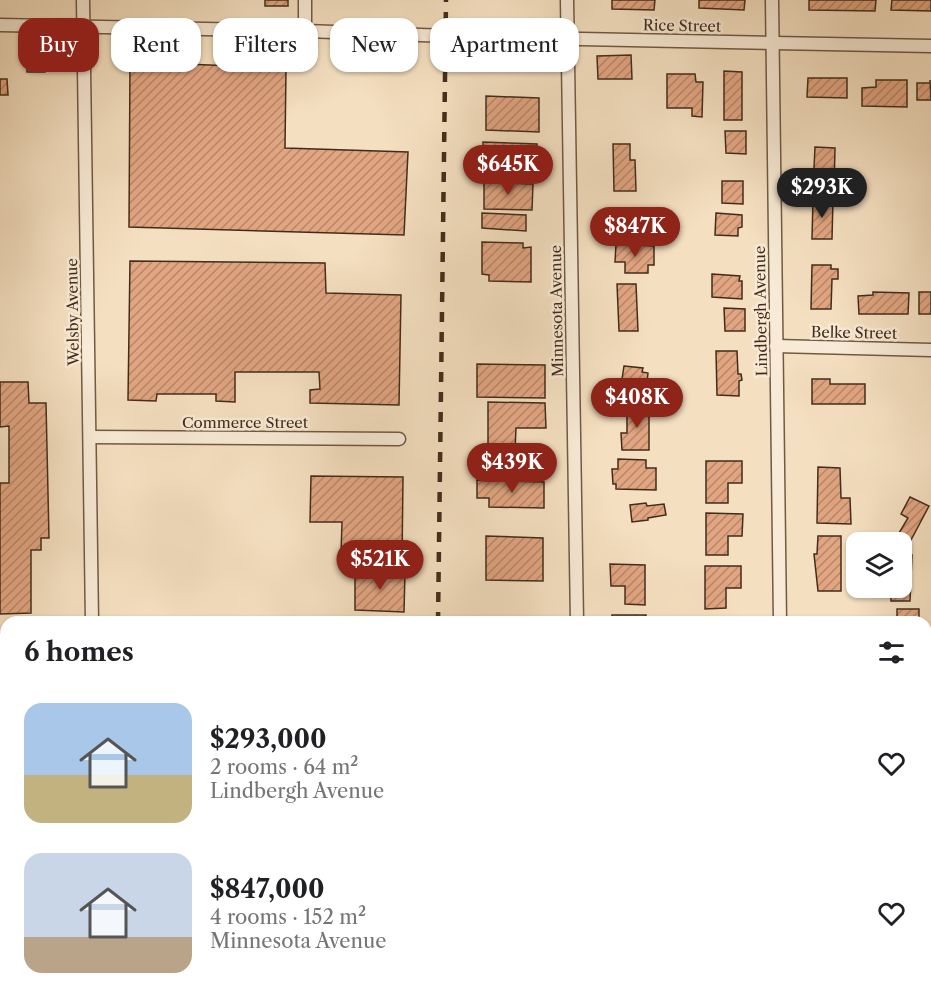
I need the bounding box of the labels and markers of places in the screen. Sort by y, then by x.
pin: $645K [466,145,550,196]
pin: $293K [780,168,864,219]
pin: $847K [593,207,677,258]
pin: $408K [595,378,679,429]
pin: $439K [470,443,554,494]
pin: $521K [338,540,422,591]

